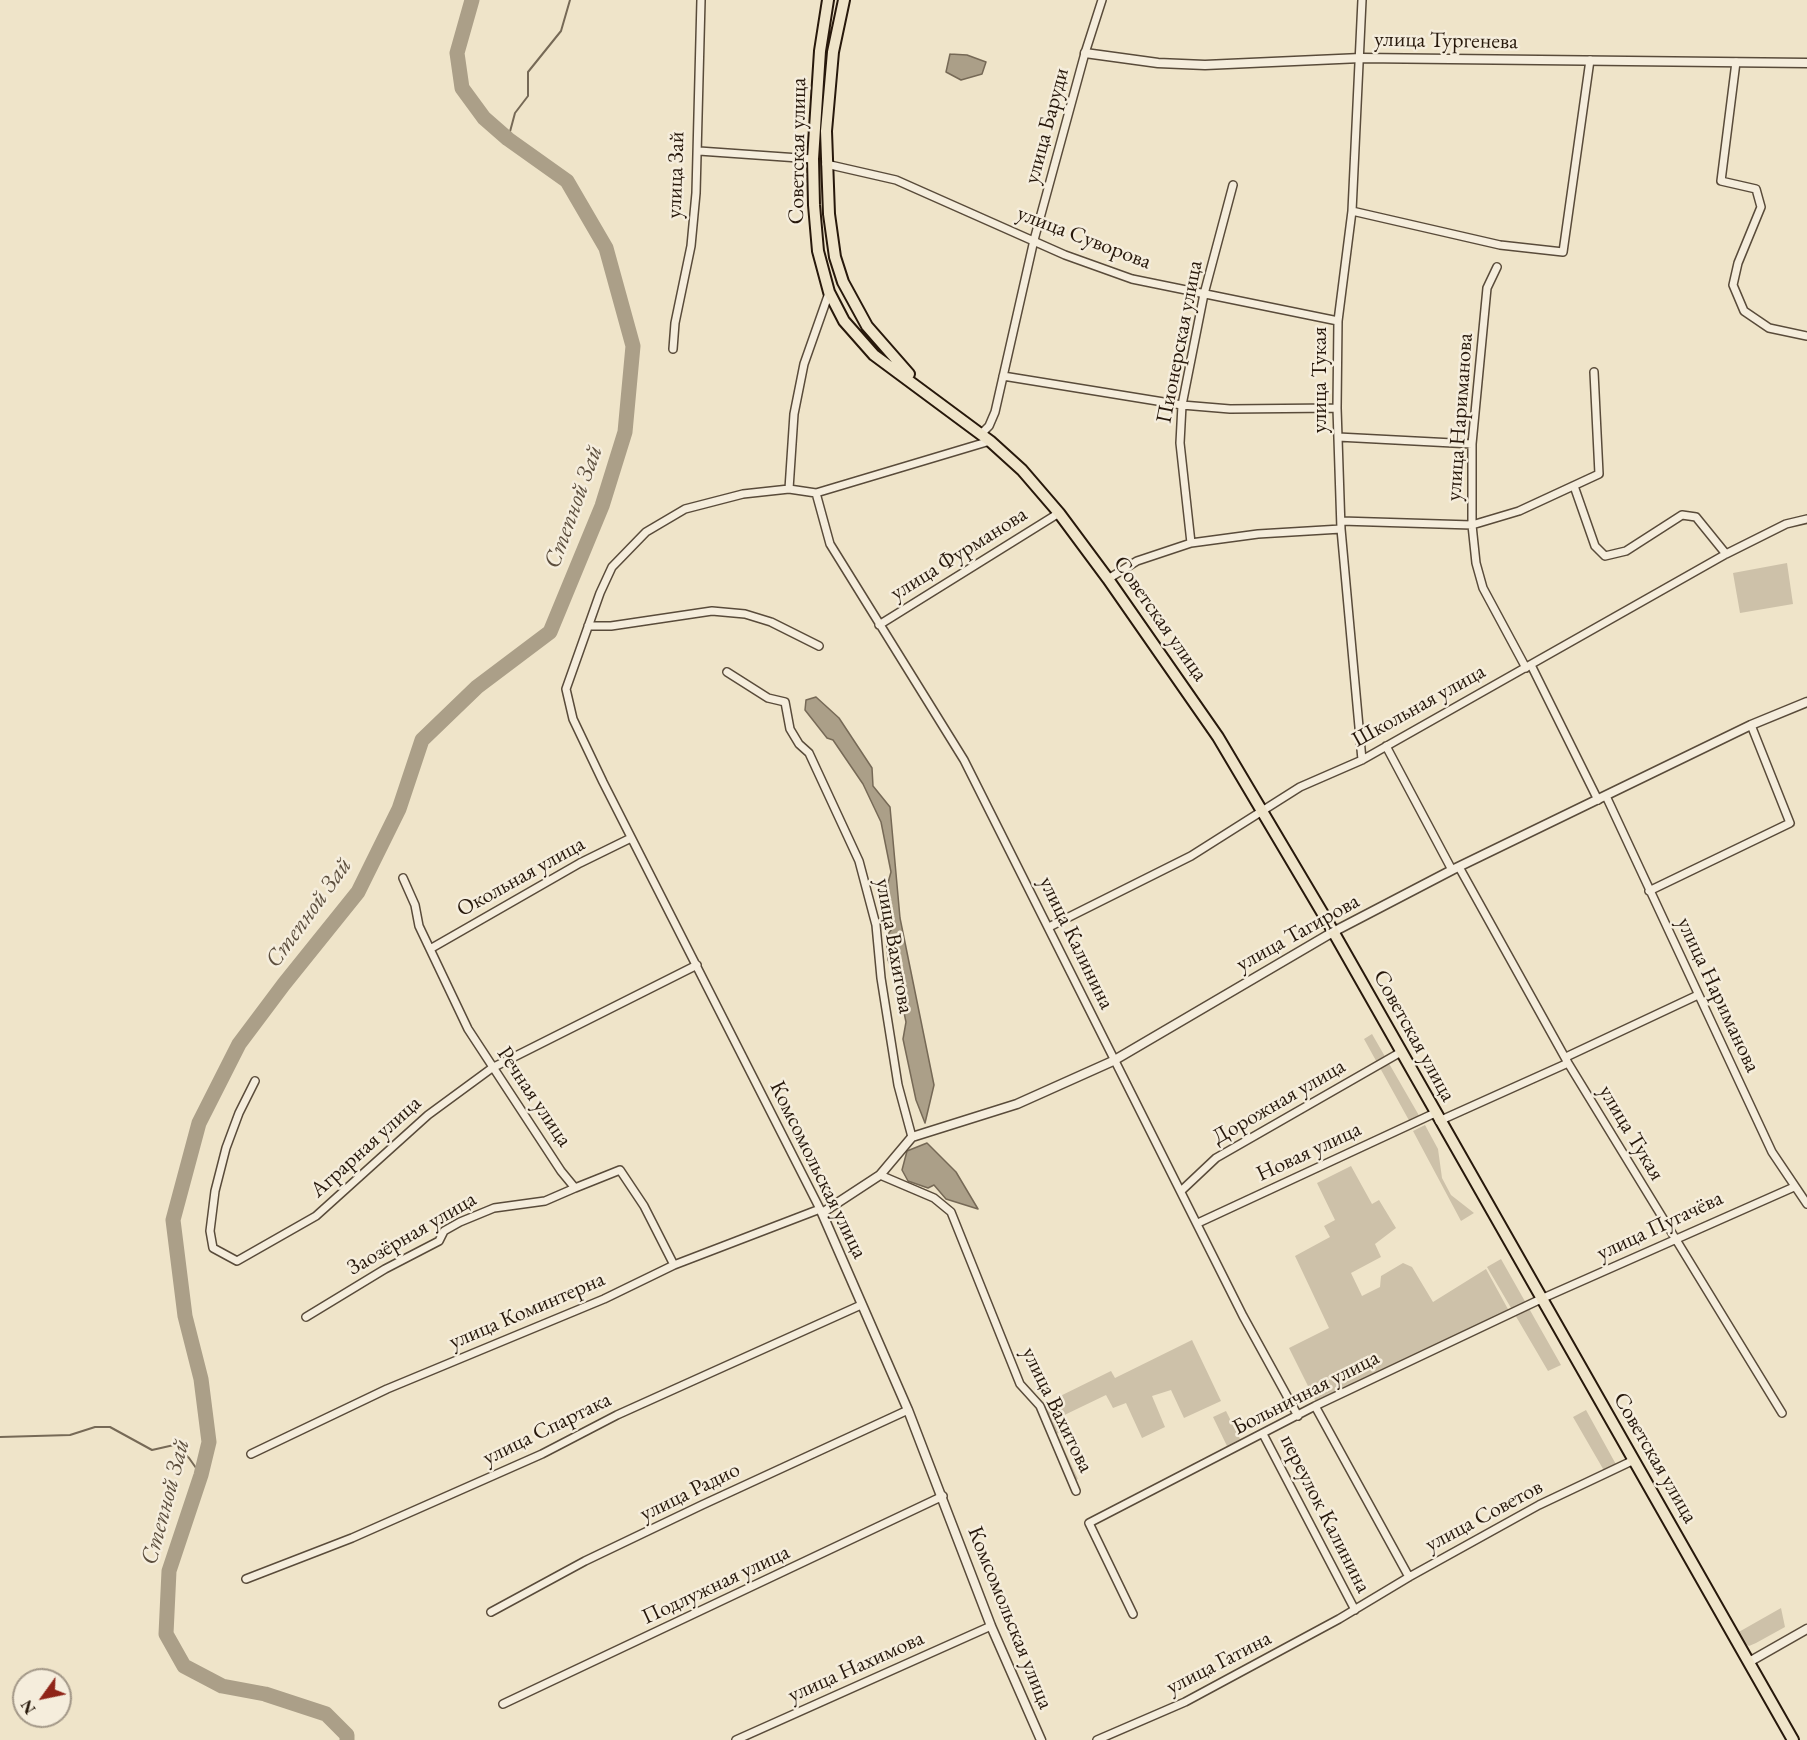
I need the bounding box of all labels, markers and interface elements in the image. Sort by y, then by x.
street label: улица Тургенева [1374,27,1518,55]
street label: улица Баруди [1019,65,1075,187]
street label: Советская улица [784,77,812,225]
street label: улица Зай [661,131,691,219]
street label: улица Суворова [1013,200,1155,276]
street label: Пионерская улица [1151,258,1209,426]
street label: улица Тукая [1307,327,1333,433]
street label: улица Нариманова [1441,332,1479,502]
water label: Степной Зай [538,442,610,572]
street label: улица Фурманова [886,501,1032,607]
street label: Советская улица [1107,551,1213,687]
street label: Школьная улица [1348,659,1490,753]
street label: Окольная улица [452,831,590,923]
water label: Степной Зай [259,852,359,974]
street label: улица Калинина [1032,872,1120,1014]
street label: улица Вахитова [869,876,919,1016]
street label: улица Тагирова [1232,888,1364,978]
street label: улица Нариманова [1670,913,1766,1077]
street label: Советская улица [1367,965,1461,1107]
street label: Речная улица [491,1042,577,1152]
street label: Дорожная улица [1208,1053,1350,1151]
street label: Комсомольская улица [764,1077,872,1263]
street label: улица Тукая [1592,1080,1670,1186]
street label: Аграрная улица [305,1090,427,1204]
street label: Новая улица [1252,1116,1366,1188]
street label: улица Пугачёва [1593,1185,1727,1267]
street label: Заозёрная улица [343,1186,481,1282]
street label: улица Коминтерна [445,1266,609,1356]
street label: улица Вахитова [1015,1343,1099,1477]
street label: Больничная улица [1228,1345,1384,1441]
street label: улица Спартака [479,1387,615,1471]
street label: Советская улица [1607,1388,1703,1528]
street label: переулок Калинина [1274,1431,1376,1597]
water label: Степной Зай [135,1436,197,1568]
street label: улица Радио [636,1456,744,1528]
street label: улица Советов [1421,1474,1547,1558]
street label: Комсомольская улица [961,1523,1059,1713]
street label: Подлужная улица [638,1539,794,1631]
street label: улица Нахимова [784,1625,928,1709]
street label: улица Гатина [1162,1625,1276,1701]
north arrow [12,1668,72,1728]
text: N [16,1696,40,1718]

